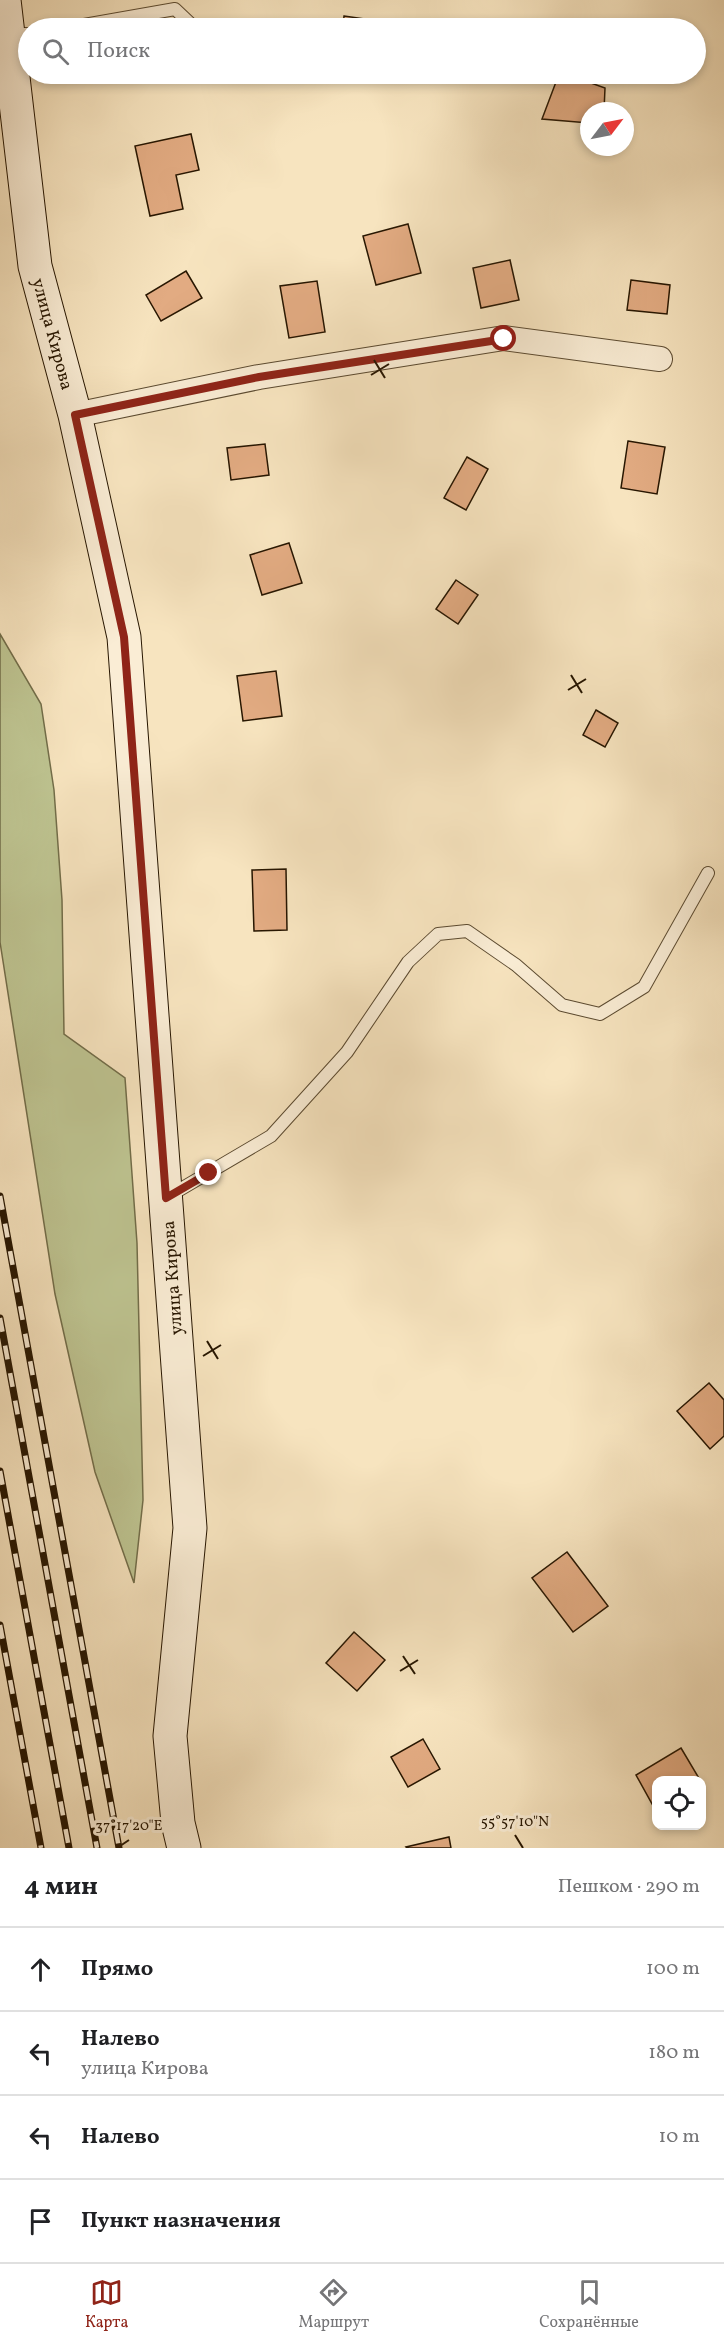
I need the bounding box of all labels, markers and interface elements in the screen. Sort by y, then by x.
search box [18,18,706,84]
icon: search [39,35,72,68]
text: Поиск [87,36,150,67]
north arrow [580,102,634,156]
street label: улица Кирова [25,276,78,393]
route start [490,325,516,351]
route end [195,1159,221,1185]
street label: улица Кирова [157,1220,190,1336]
map controls [652,1776,706,1830]
button: locate [652,1776,706,1830]
text: 55°57'10"N [481,1812,549,1833]
text: 37°17'20"E [95,1816,163,1837]
text: 4 мин [24,1869,98,1905]
text: Пешком · 290 m [558,1873,700,1901]
icon: ahead [24,1953,57,1986]
text: Прямо [81,1954,153,1985]
text: 100 m [646,1955,700,1983]
text: Налево [81,2024,160,2055]
icon: left [24,2037,57,2070]
text: 180 m [648,2039,700,2067]
text: улица Кирова [81,2055,209,2083]
icon: left [24,2121,57,2154]
text: Налево [81,2122,160,2153]
text: 10 m [659,2123,700,2151]
icon: arrive [24,2205,57,2238]
text: Пункт назначения [81,2206,281,2237]
tab: Карта [85,2276,128,2334]
tab: Маршрут [298,2276,369,2334]
tab: Сохранённые [539,2276,639,2334]

